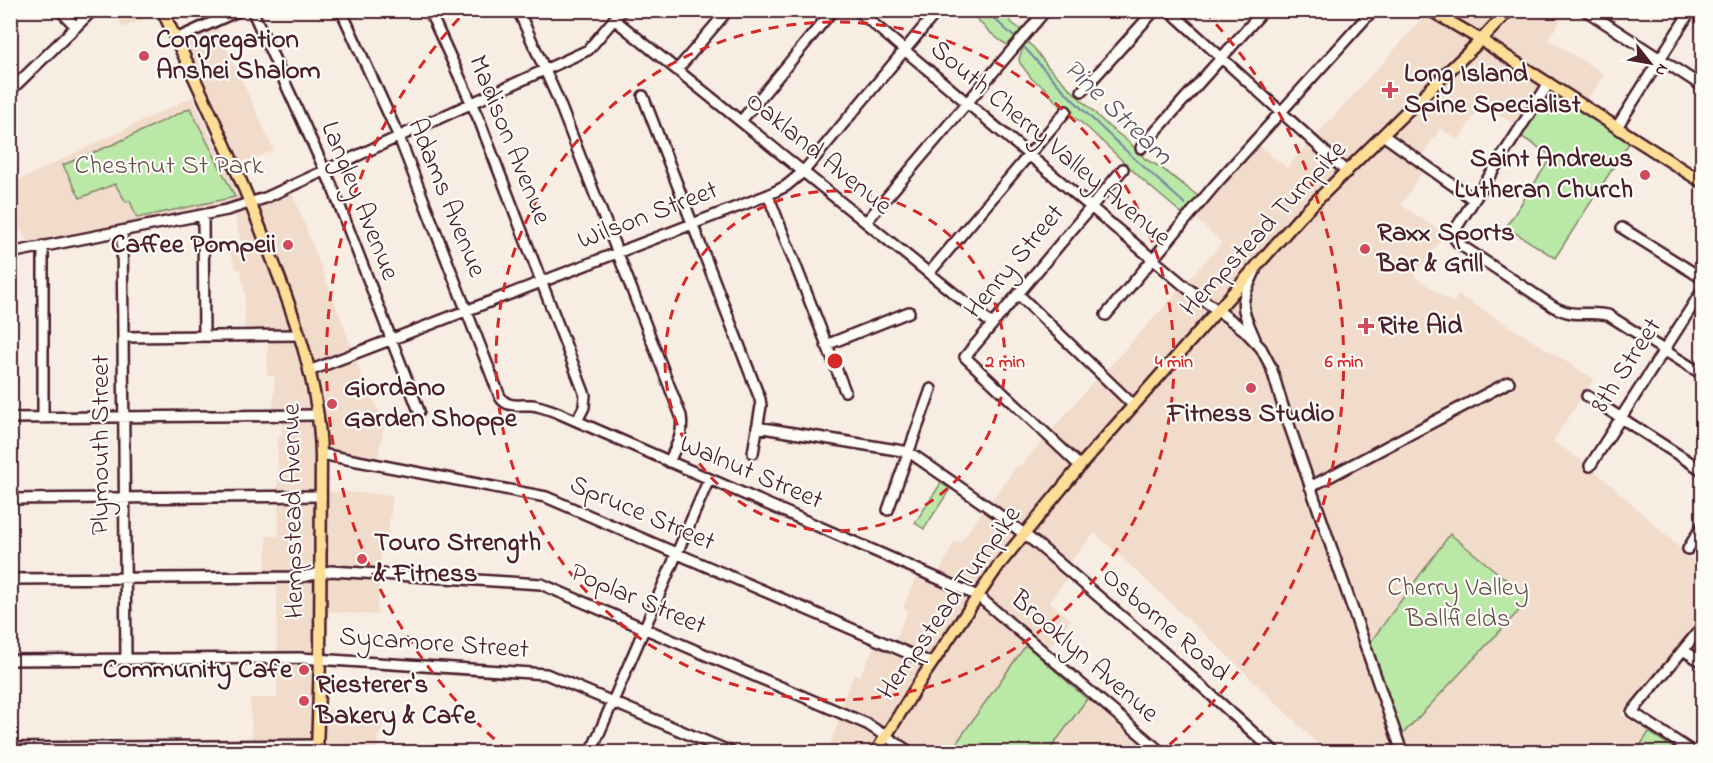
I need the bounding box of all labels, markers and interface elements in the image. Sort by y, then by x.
place label: Congregation Anshei Shalom [156,21,321,91]
street label: South Cherry Valley Avenue [921,31,1180,257]
north arrow [1620,33,1680,93]
marker: Congregation Anshei Shalom [137,49,151,63]
street label: Madison Avenue [457,49,561,231]
water label: Pine Stream [1053,50,1181,176]
place label: Long Island Spine Specialist [1404,55,1582,125]
text: N [1648,59,1674,81]
marker: Long Island Spine Specialist [1381,81,1399,99]
street label: Oakland Avenue [736,82,901,226]
street label: Adams Avenue [396,113,496,284]
street label: Langley Avenue [309,116,409,287]
street label: Hempstead Turnpike [1172,131,1357,326]
place label: Saint Andrews Lutheran Church [1454,140,1633,210]
park label: Chestnut St Park [75,147,264,186]
marker: Saint Andrews Lutheran Church [1638,168,1652,182]
street label: Wilson Street [572,171,724,261]
street label: Henry Street [955,196,1075,328]
place label: Raxx Sports Bar & Grill [1375,214,1515,284]
place label: Caffee Pompeii [111,226,276,265]
marker: Caffee Pompeii [281,238,295,252]
marker: Raxx Sports Bar & Grill [1358,242,1372,256]
place label: Rite Aid [1378,307,1463,346]
street label: 8th Street [1582,311,1672,421]
marker: Rite Aid [1359,319,1373,333]
text: 2 min [984,350,1025,376]
text: 4 min [1155,350,1193,376]
text: 6 min [1325,350,1363,376]
centre of rings [825,351,845,371]
street label: Plymouth Street [82,355,121,535]
place label: Giordano Garden Shoppe [344,369,518,439]
marker: Fitness Studio [1244,381,1258,395]
place label: Fitness Studio [1166,395,1334,434]
marker: Giordano Garden Shoppe [325,397,339,411]
street label: Hempstead Avenue [273,402,315,619]
street label: Walnut Street [673,425,829,521]
street label: Spruce Street [563,466,721,562]
street label: Hempstead Turnpike [868,497,1032,708]
place label: Touro Strength & Fitness [373,524,541,594]
marker: Touro Strength & Fitness [355,552,369,566]
street label: Poplar Street [564,554,712,646]
street label: Osborne Road [1092,558,1238,692]
park label: Cherry Valley Ballfields [1387,569,1529,639]
street label: Brooklyn Avenue [1000,581,1168,733]
street label: Sycamore Street [338,618,530,670]
place label: Community Cafe [103,651,293,690]
marker: Community Cafe [297,663,311,677]
place label: Riesterer's Bakery & Cafe [314,666,477,736]
marker: Riesterer's Bakery & Cafe [297,694,311,708]

